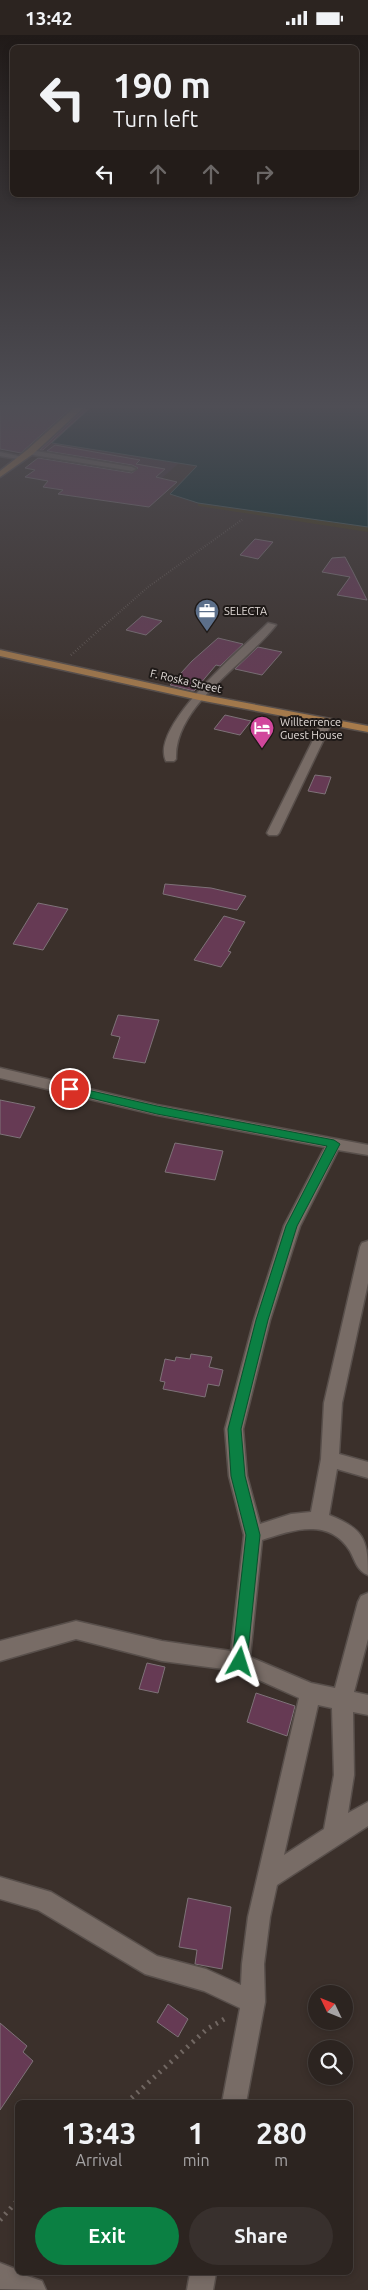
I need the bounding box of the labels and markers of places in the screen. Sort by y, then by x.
office icon: SELECTA [194,598,220,632]
place label: SELECTA [224,605,268,617]
hotel icon: Willterrence Guest House [249,715,275,749]
place label: Willterrence Guest House [280,716,343,741]
pin [49,1068,91,1110]

